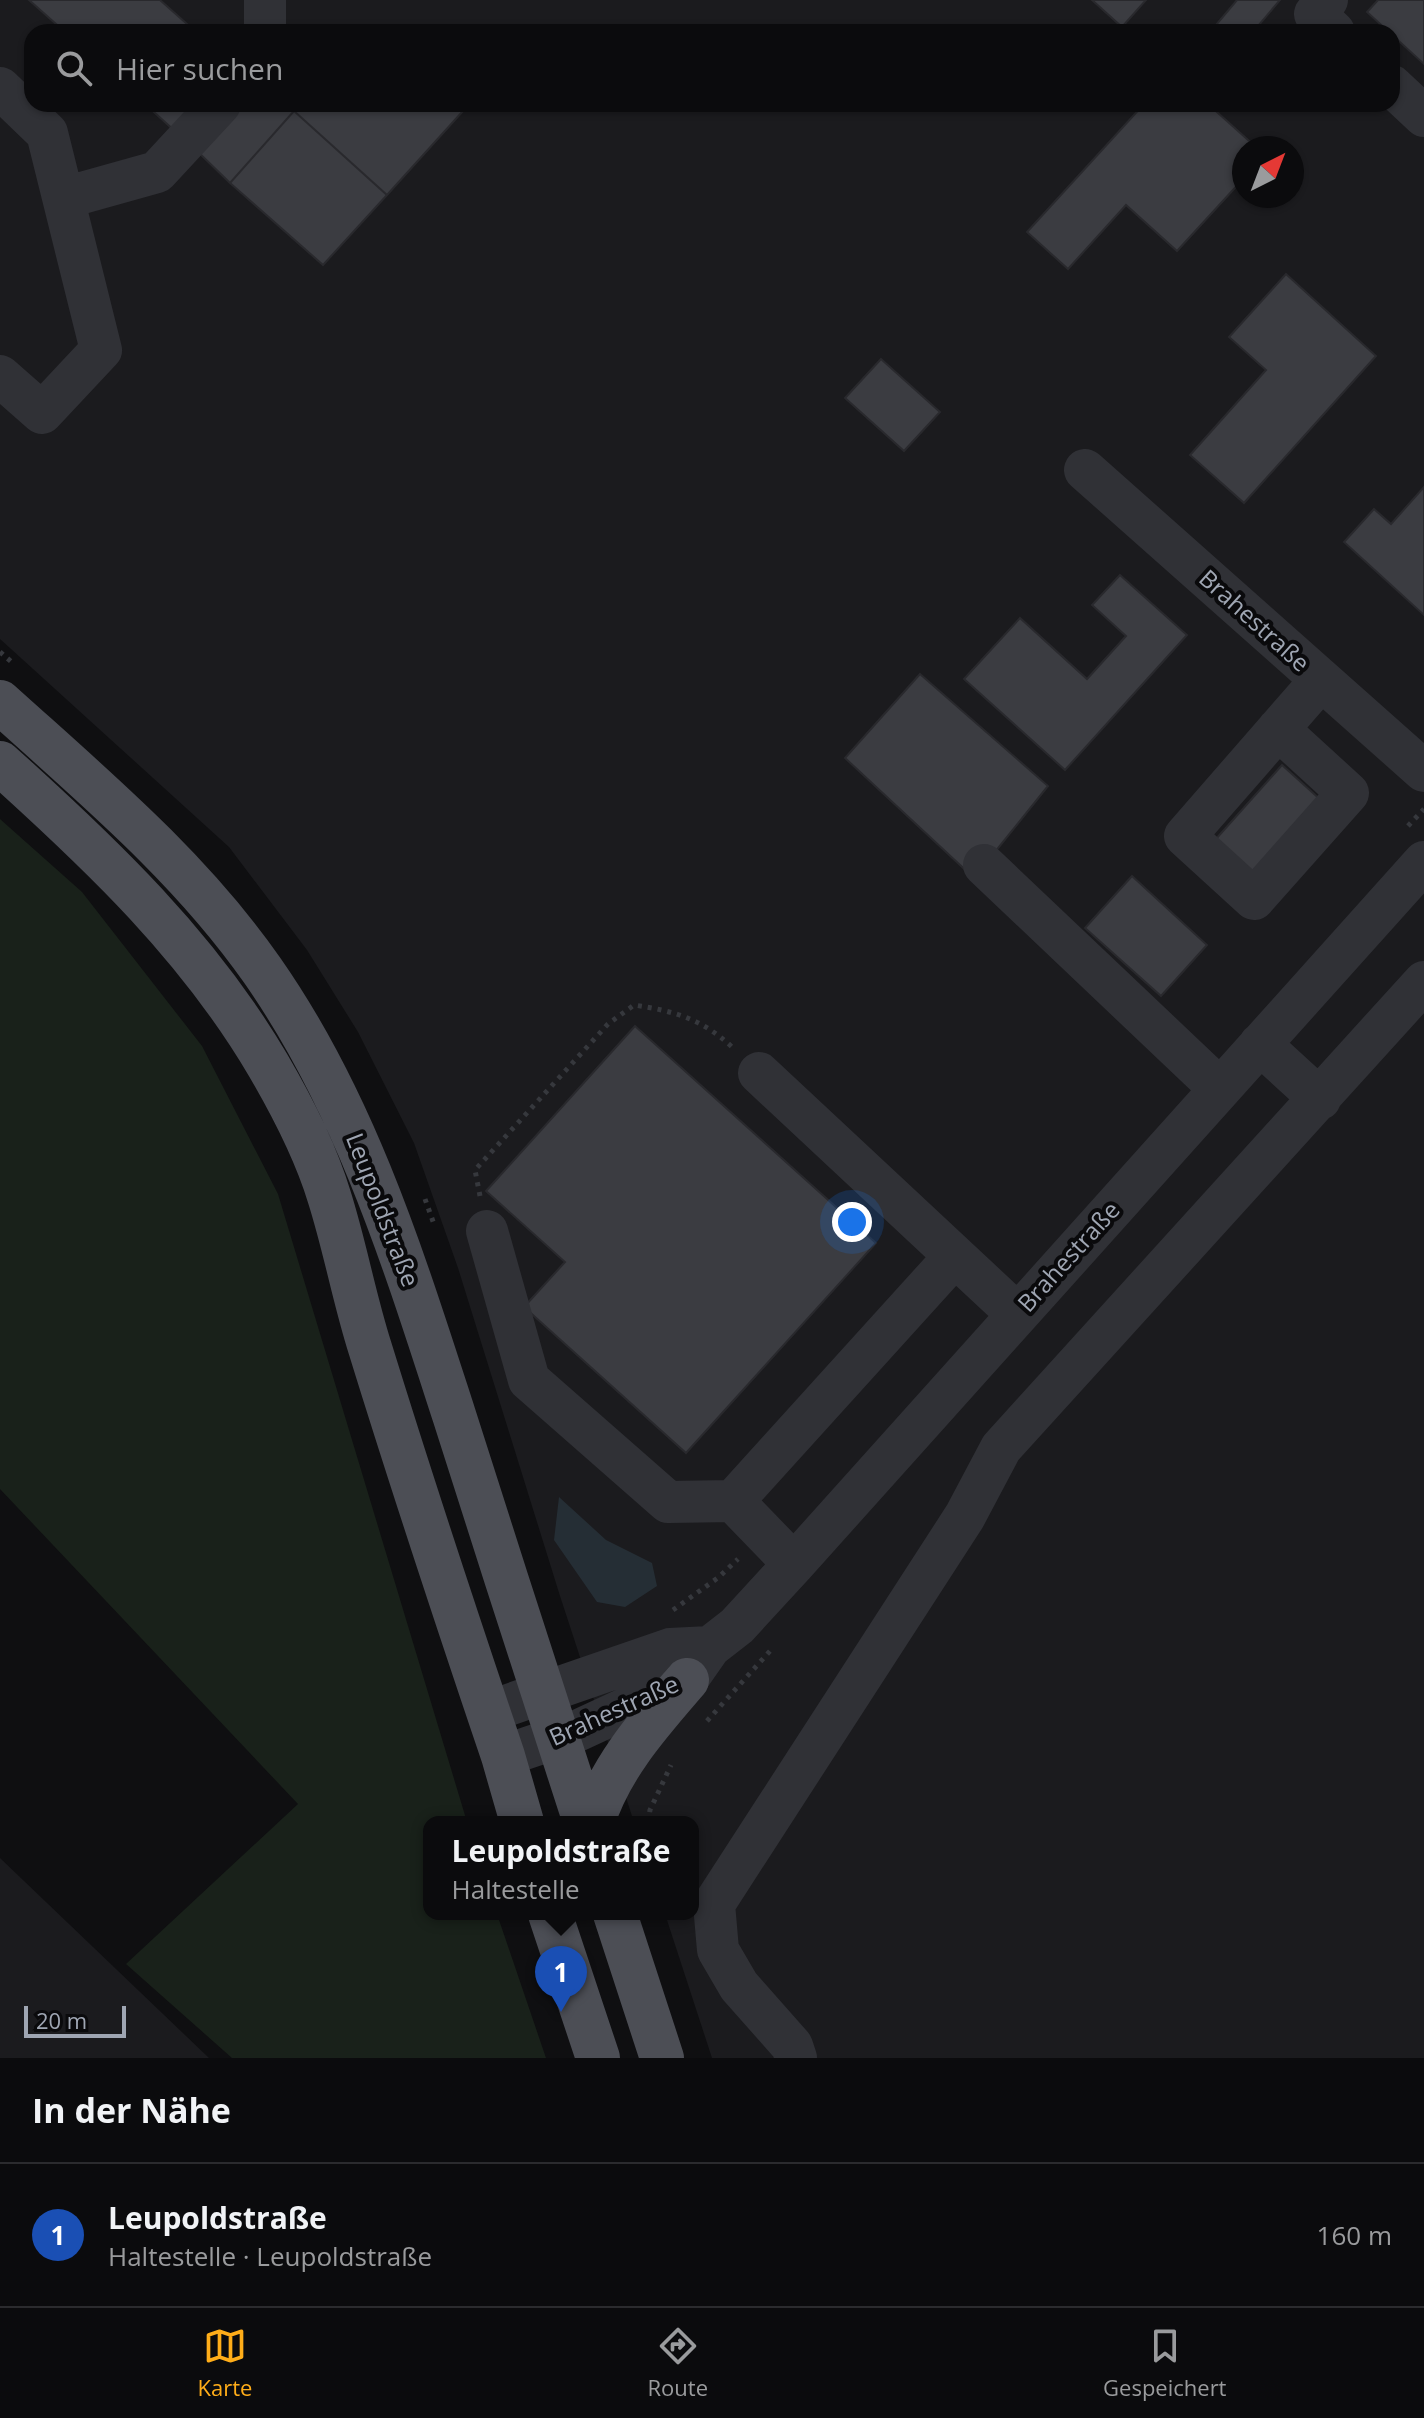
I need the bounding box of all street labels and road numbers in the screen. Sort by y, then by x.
street label: Brahestraße [1193,561,1317,678]
street label: Leupoldstraße [339,1128,428,1291]
street label: Brahestraße [1009,1194,1126,1318]
street label: Brahestraße [543,1666,683,1753]

